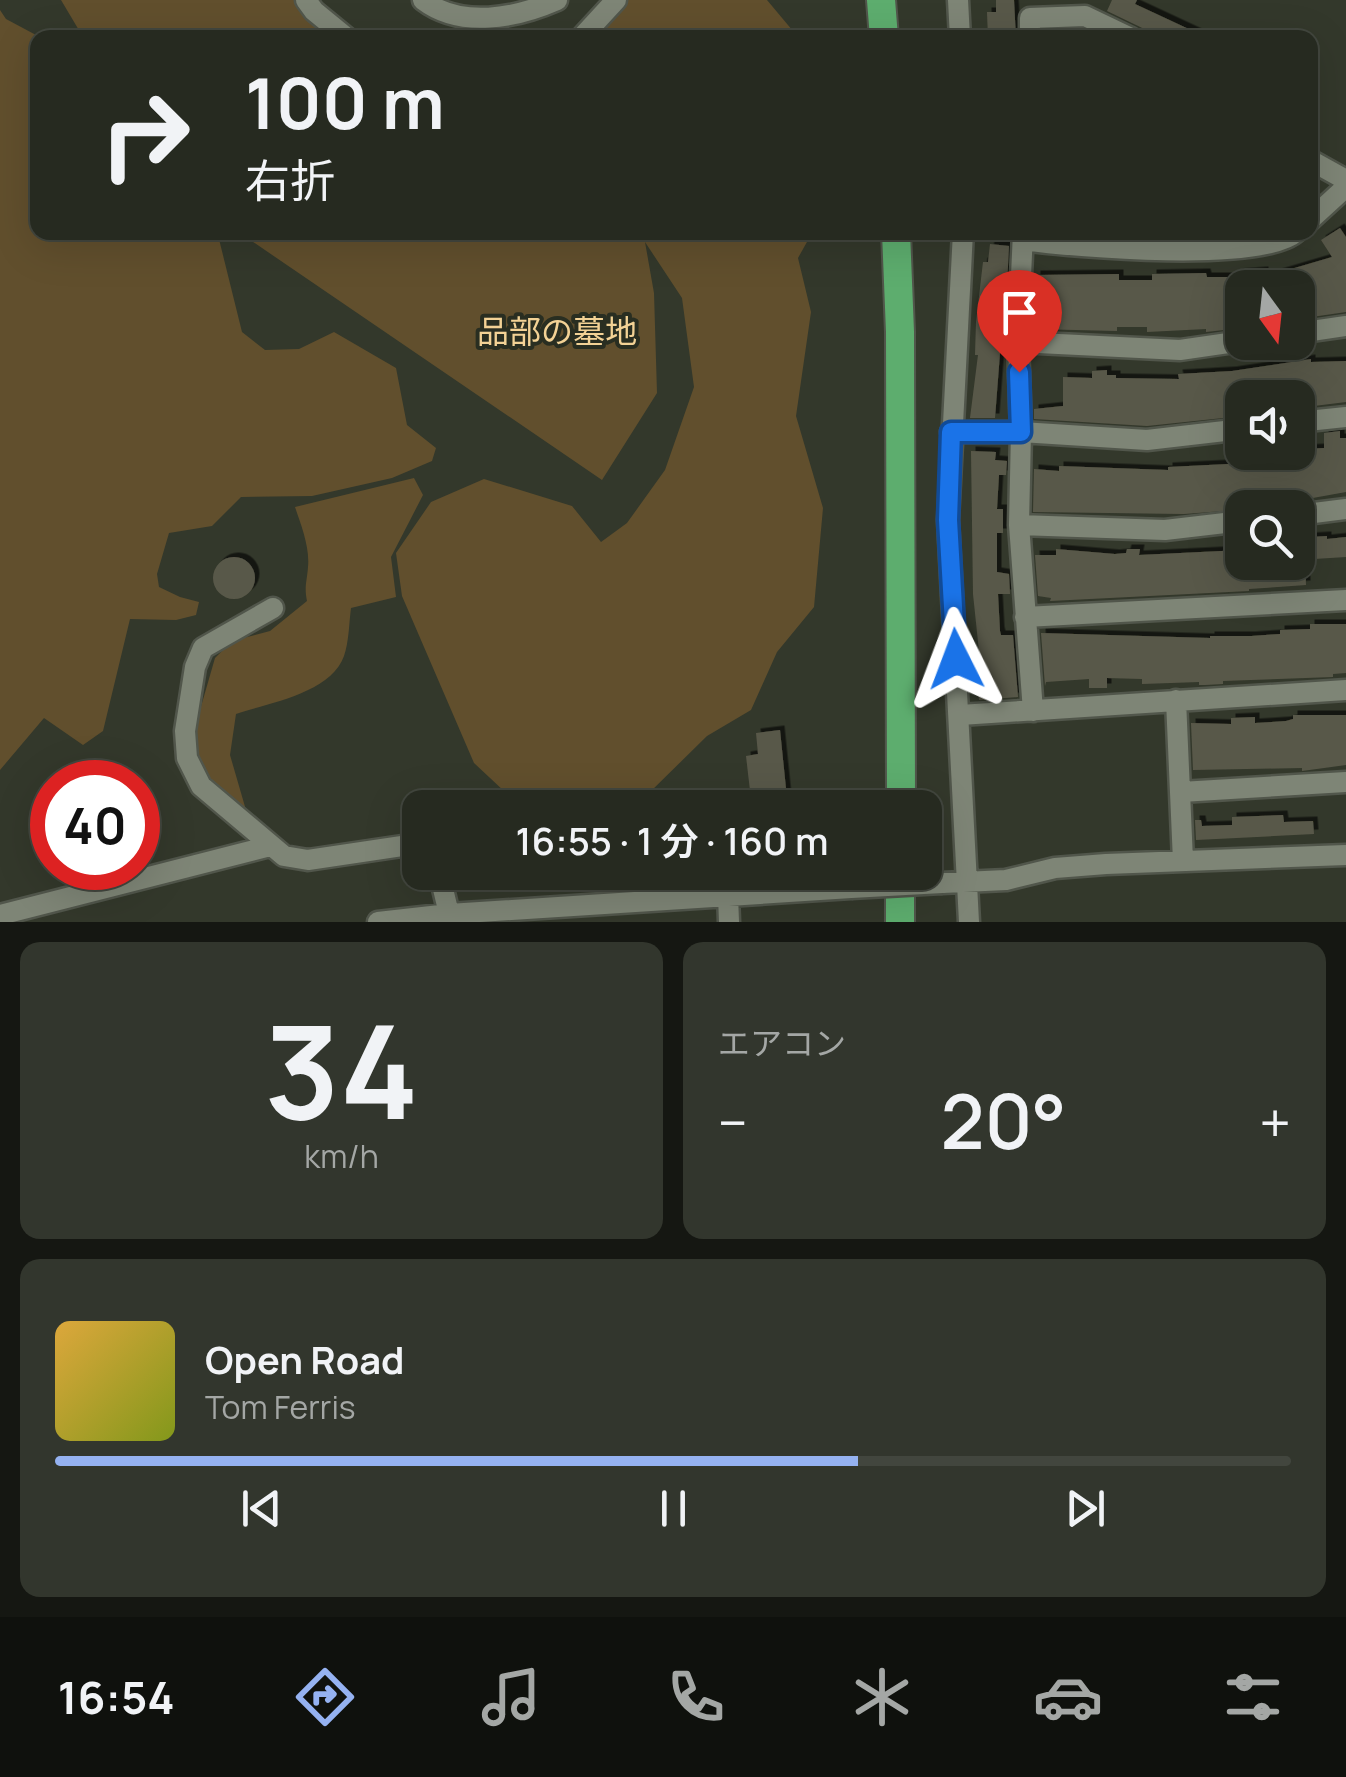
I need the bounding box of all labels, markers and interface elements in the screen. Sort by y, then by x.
text: 100 m [245,54,445,150]
icon: right [80,70,210,200]
text: 右折 [245,149,335,211]
pin [977,270,1062,373]
north arrow [1225,270,1315,360]
map controls [1225,270,1315,580]
icon: arrive [992,285,1047,340]
park label: 品部の墓地 [477,309,637,353]
button: sound [1225,380,1315,470]
button: search [1225,490,1315,580]
position arrow [904,607,1008,711]
speed limit sign: 40 [30,760,160,890]
text: 16:55 · 1 分 · 160 m [516,814,828,866]
text: 34 [264,980,419,1158]
text: エアコン [718,1021,846,1065]
text: 20° [941,1069,1066,1172]
text: − [718,1084,748,1160]
text: + [1259,1084,1291,1160]
text: km/h [304,1134,379,1178]
text: Open Road [205,1333,404,1385]
text: Tom Ferris [205,1385,356,1429]
icon: previous [234,1481,289,1536]
icon: pause [646,1481,701,1536]
icon: next [1058,1481,1113,1536]
icon: directions [290,1662,360,1732]
icon: music [476,1662,546,1732]
icon: phone [661,1662,731,1732]
icon: climate [847,1662,917,1732]
icon: car [1033,1662,1103,1732]
icon: filters [1218,1662,1288,1732]
text: 16:54 [58,1666,175,1728]

